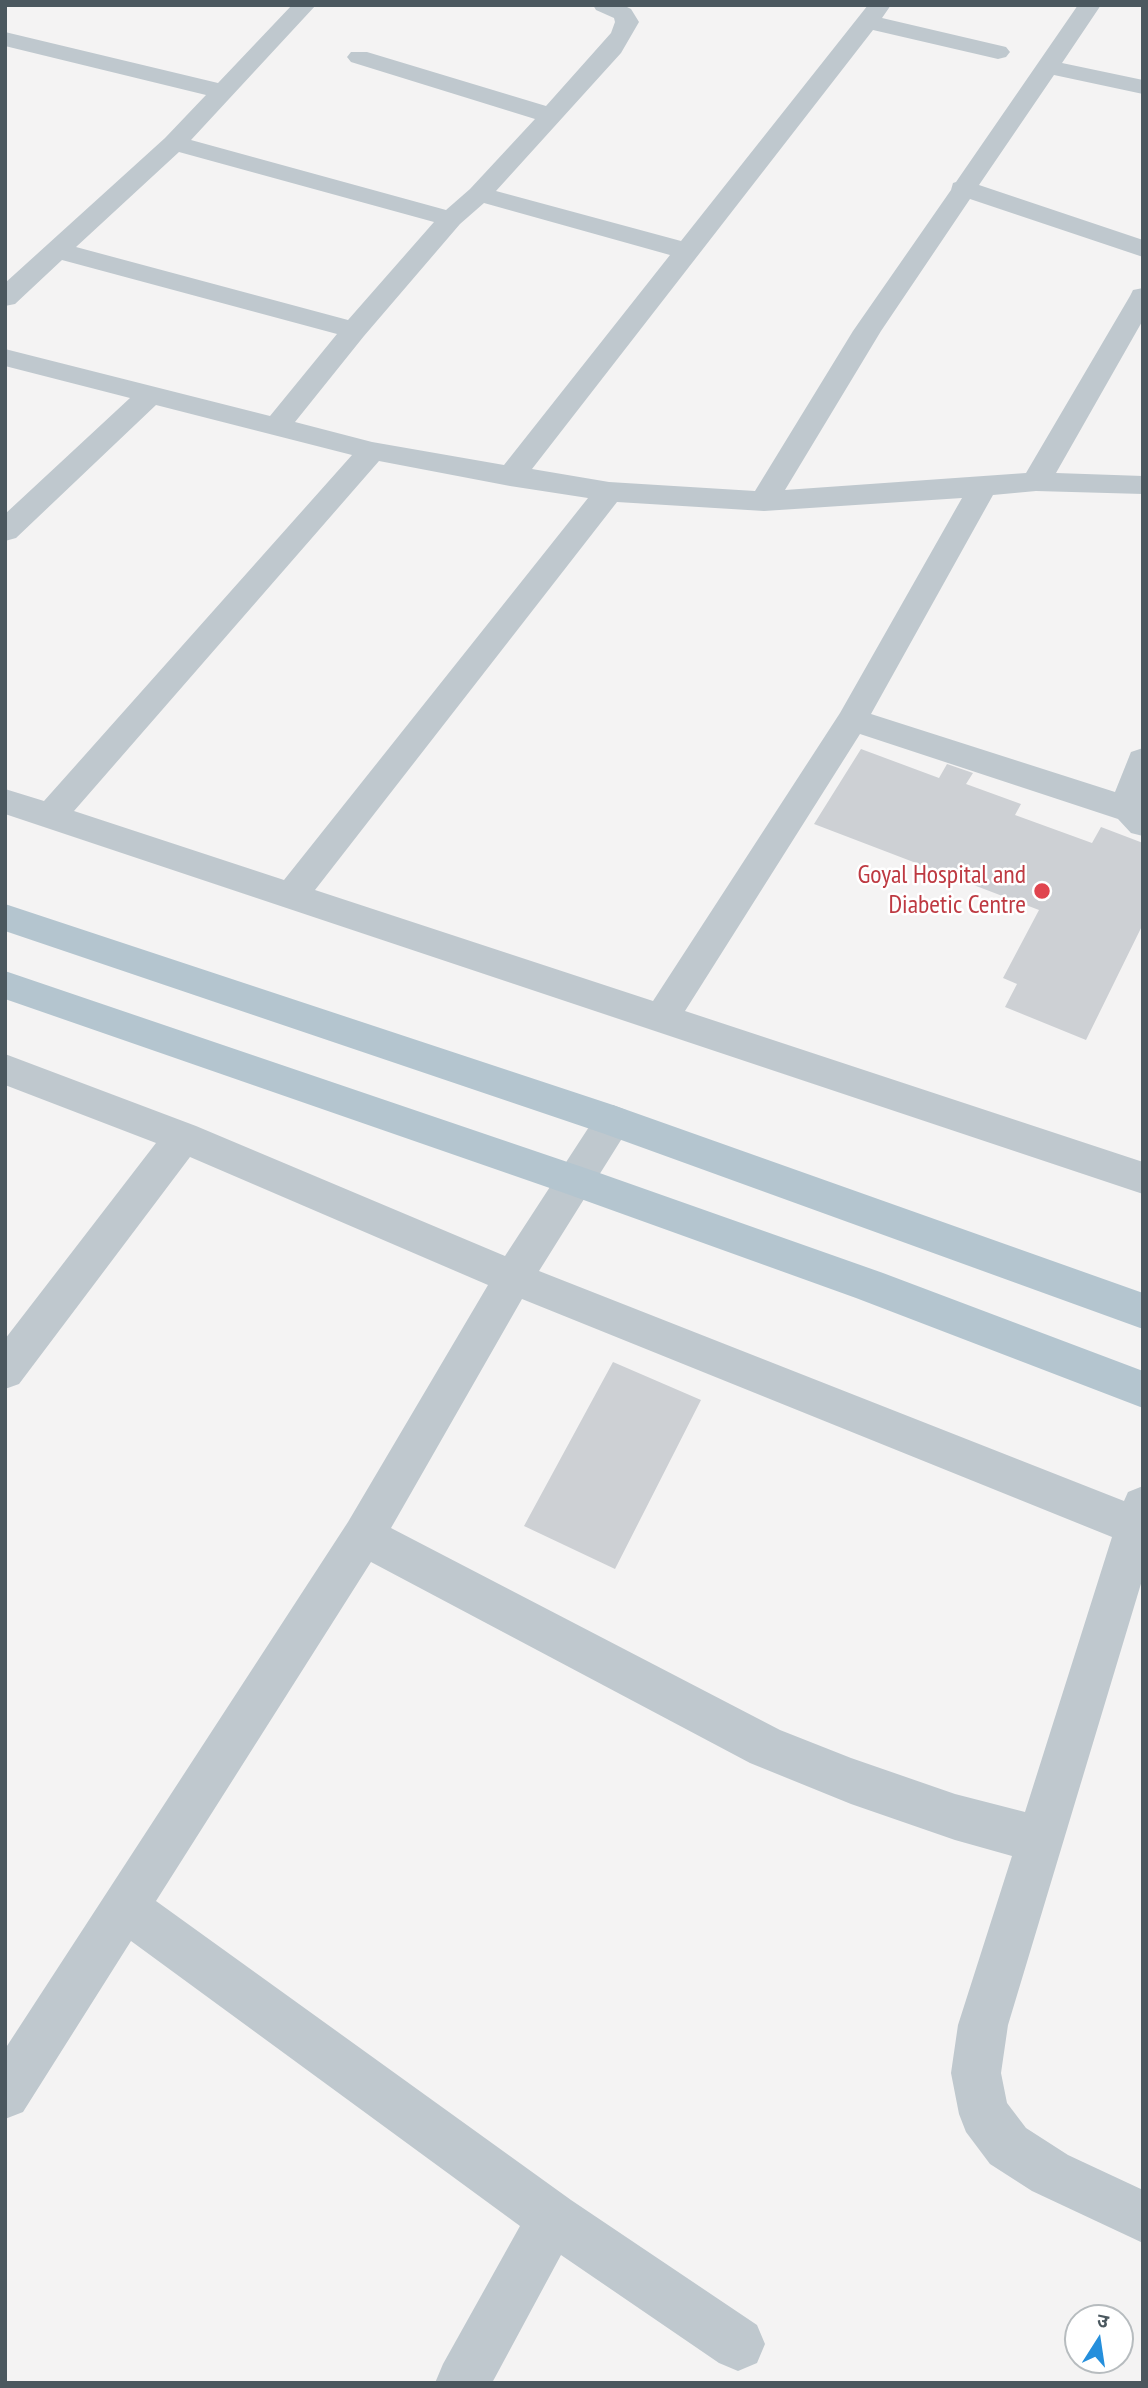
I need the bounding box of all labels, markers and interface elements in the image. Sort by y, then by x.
place label: Goyal Hospital and Diabetic Centre [857,860,1026,922]
marker: Goyal Hospital and Diabetic Centre [1032,881,1052,901]
north arrow [1064,2304,1134,2374]
text: उ [1095,2308,1111,2333]

